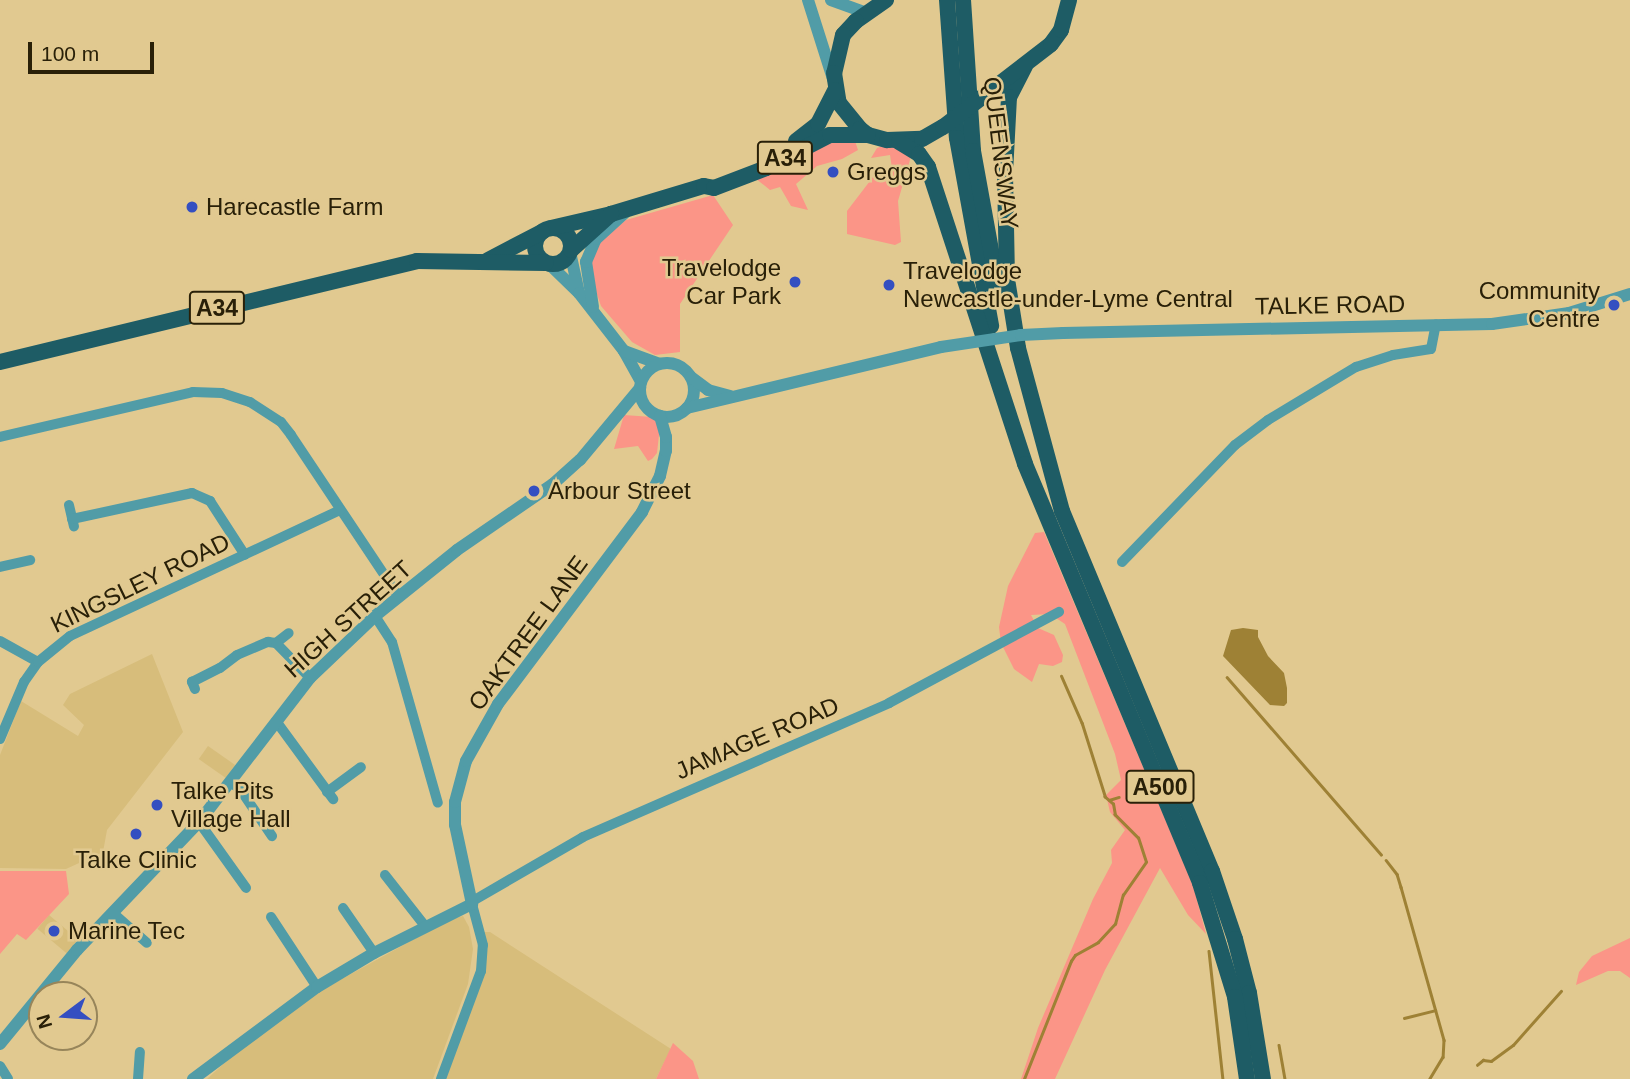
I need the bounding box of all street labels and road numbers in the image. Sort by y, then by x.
street label: QUEENSWAY [977,75,1025,231]
road number: A34 [755,139,815,178]
road number: A34 [187,288,247,328]
street label: TALKE ROAD [1255,289,1405,321]
street label: KINGSLEY ROAD [46,527,234,639]
street label: OAKTREE LANE [462,550,594,716]
street label: HIGH STREET [278,554,418,684]
street label: JAMAGE ROAD [671,691,843,785]
road number: A500 [1125,768,1195,806]

